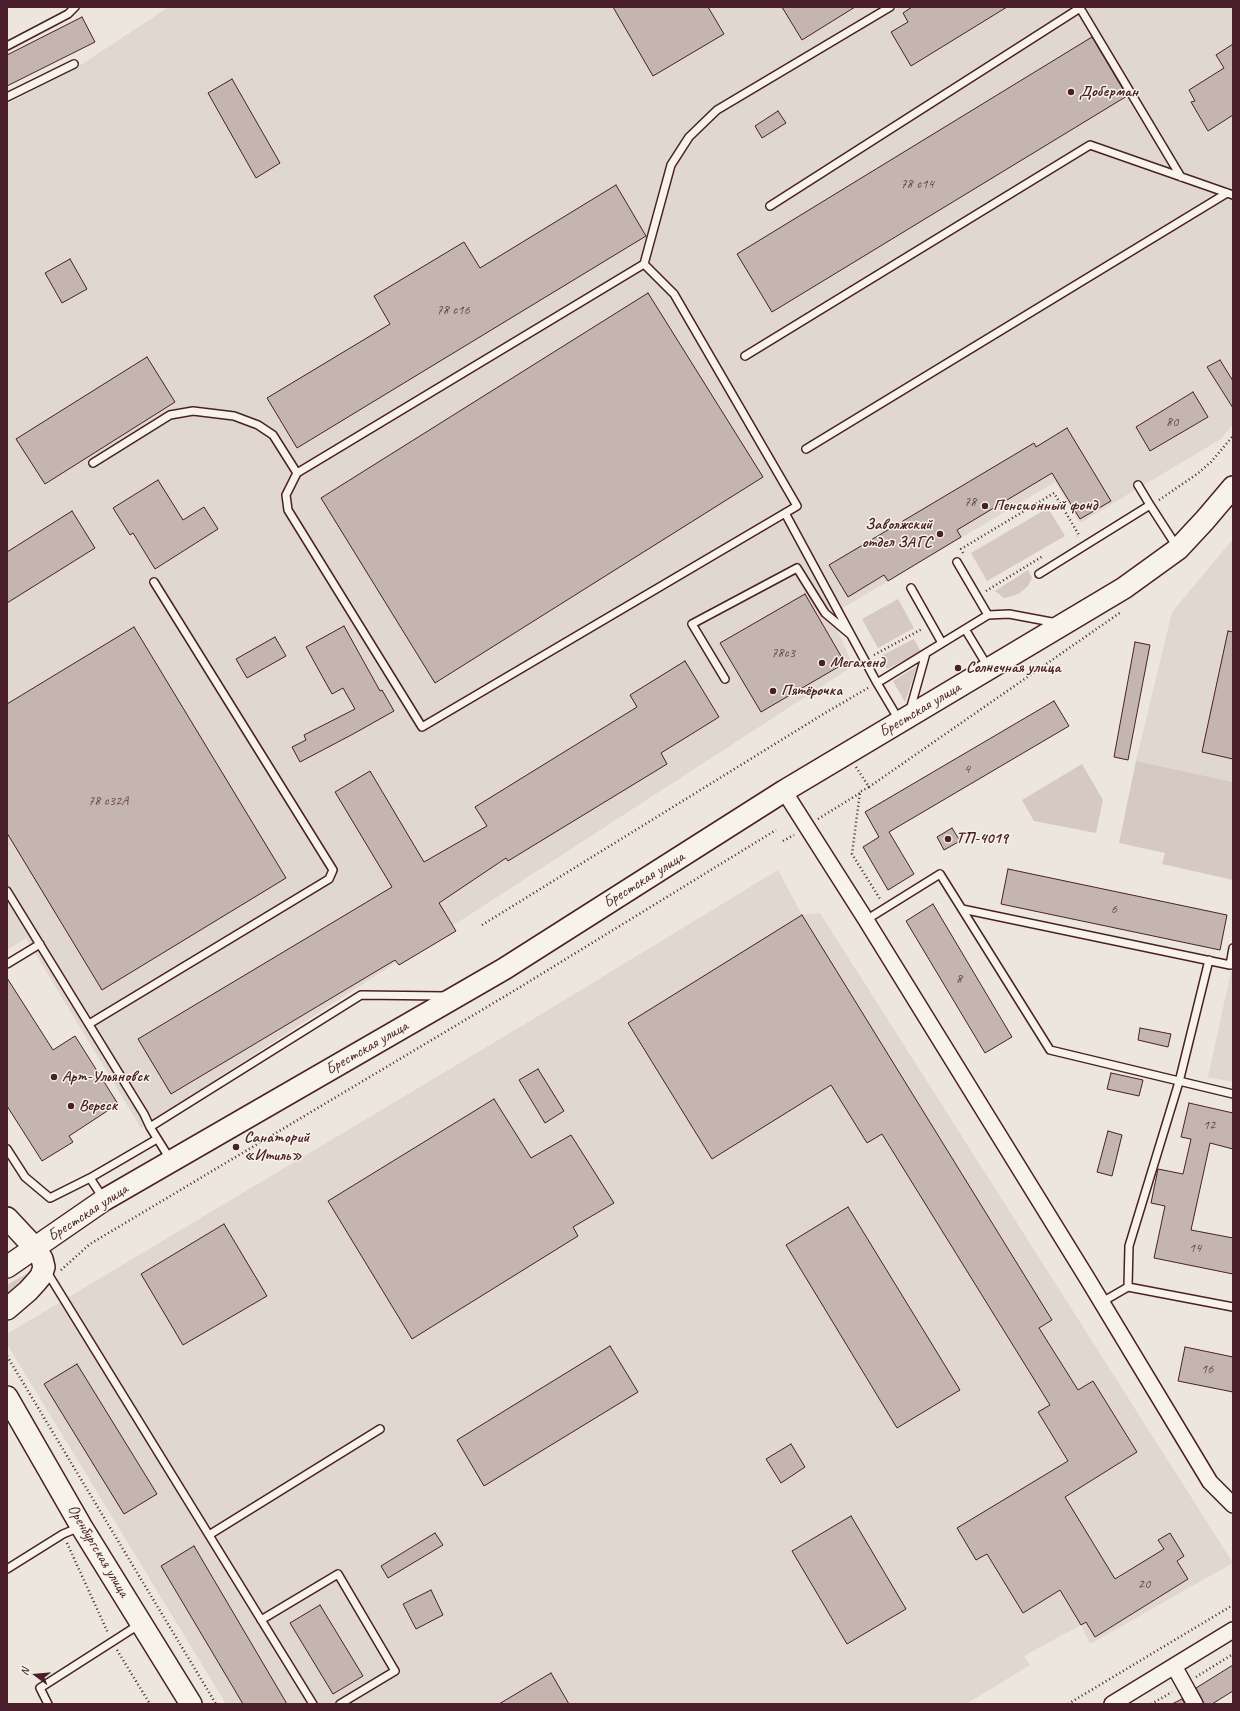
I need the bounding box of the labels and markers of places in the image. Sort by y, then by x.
place label: Доберман [1079,82,1138,102]
marker: Доберман [1066,87,1076,97]
place label: Пенсионный фонд [993,496,1097,516]
marker: Пенсионный фонд [980,501,990,511]
place label: Заволжский отдел ЗАГС [862,515,932,553]
marker: Заволжский отдел ЗАГС [935,529,945,539]
place label: Мегахенд [830,653,884,673]
marker: Мегахенд [817,658,827,668]
place label: Солнечная улица [966,658,1061,678]
marker: Солнечная улица [953,663,963,673]
place label: Пятёрочка [781,681,842,701]
marker: Пятёрочка [768,686,778,696]
place label: ТП-4019 [956,829,1008,849]
marker: ТП-4019 [943,834,953,844]
place label: Арт-Ульяновск [62,1067,149,1087]
marker: Арт-Ульяновск [49,1072,59,1082]
place label: Вереск [79,1096,117,1116]
marker: Вереск [66,1101,76,1111]
place label: Санаторий «Итиль» [244,1128,309,1166]
marker: Санаторий «Итиль» [231,1142,241,1152]

